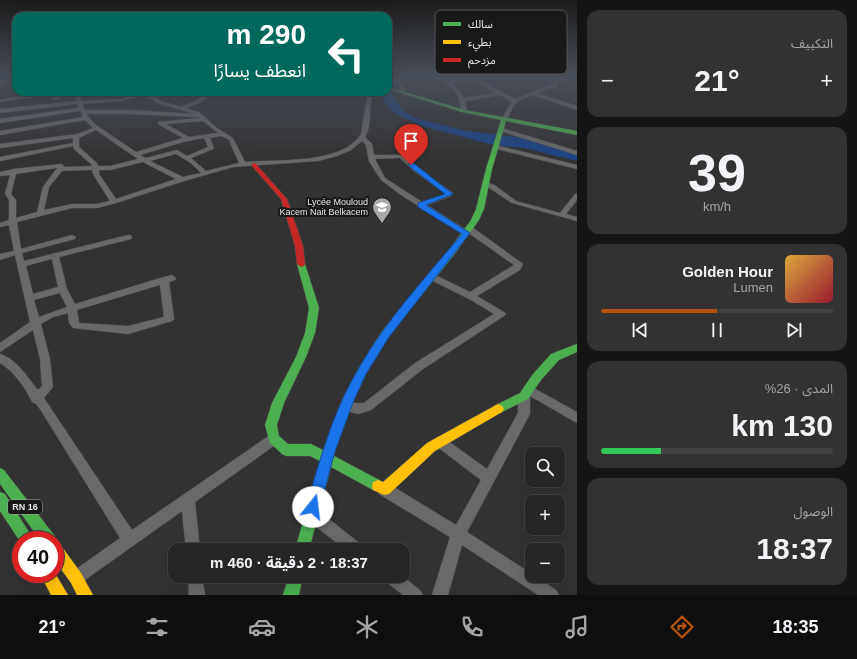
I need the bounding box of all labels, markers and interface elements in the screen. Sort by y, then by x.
legend [435,10,567,74]
text: سالك [468,18,493,30]
text: 290 m [227,19,306,50]
icon: left [320,28,372,80]
text: بطيء [468,36,491,52]
text: التكييف [791,36,833,51]
text: مزدحم [468,54,496,69]
text: انعطف يسارًا [214,61,306,81]
text: 21° [694,64,740,97]
text: − [601,68,614,93]
text: + [820,68,833,93]
pin [394,124,428,165]
icon: arrive [400,130,422,152]
text: 39 [688,144,746,202]
school or university icon: Lycée Mouloud Kacem Nait Belkacem [371,196,393,224]
place label: Lycée Mouloud Kacem Nait Belkacem [279,197,368,217]
text: km/h [703,199,731,214]
text: Golden Hour [682,263,773,280]
text: Lumen [733,280,773,295]
icon: previous [629,319,651,341]
icon: pause [706,319,728,341]
icon: next [783,319,805,341]
text: المدى · 26% [765,381,833,396]
text: 130 km [731,409,833,442]
map controls [525,447,565,583]
button: search [525,447,565,487]
position arrow [292,486,334,528]
button: + [525,495,565,535]
road number: RN 16 [8,500,42,514]
text: الوصول [793,504,833,519]
speed limit sign: 40 [12,531,64,583]
text: 18:37 [756,532,833,565]
button: − [525,543,565,583]
text: 18:37 · 2 دقيقة · 460 m [210,554,368,571]
icon: filters [143,613,171,641]
icon: car [248,613,276,641]
icon: climate [353,613,381,641]
icon: phone [458,613,486,641]
icon: music [563,613,591,641]
icon: directions [668,613,696,641]
text: 21° [39,617,66,637]
text: 18:35 [772,617,819,637]

